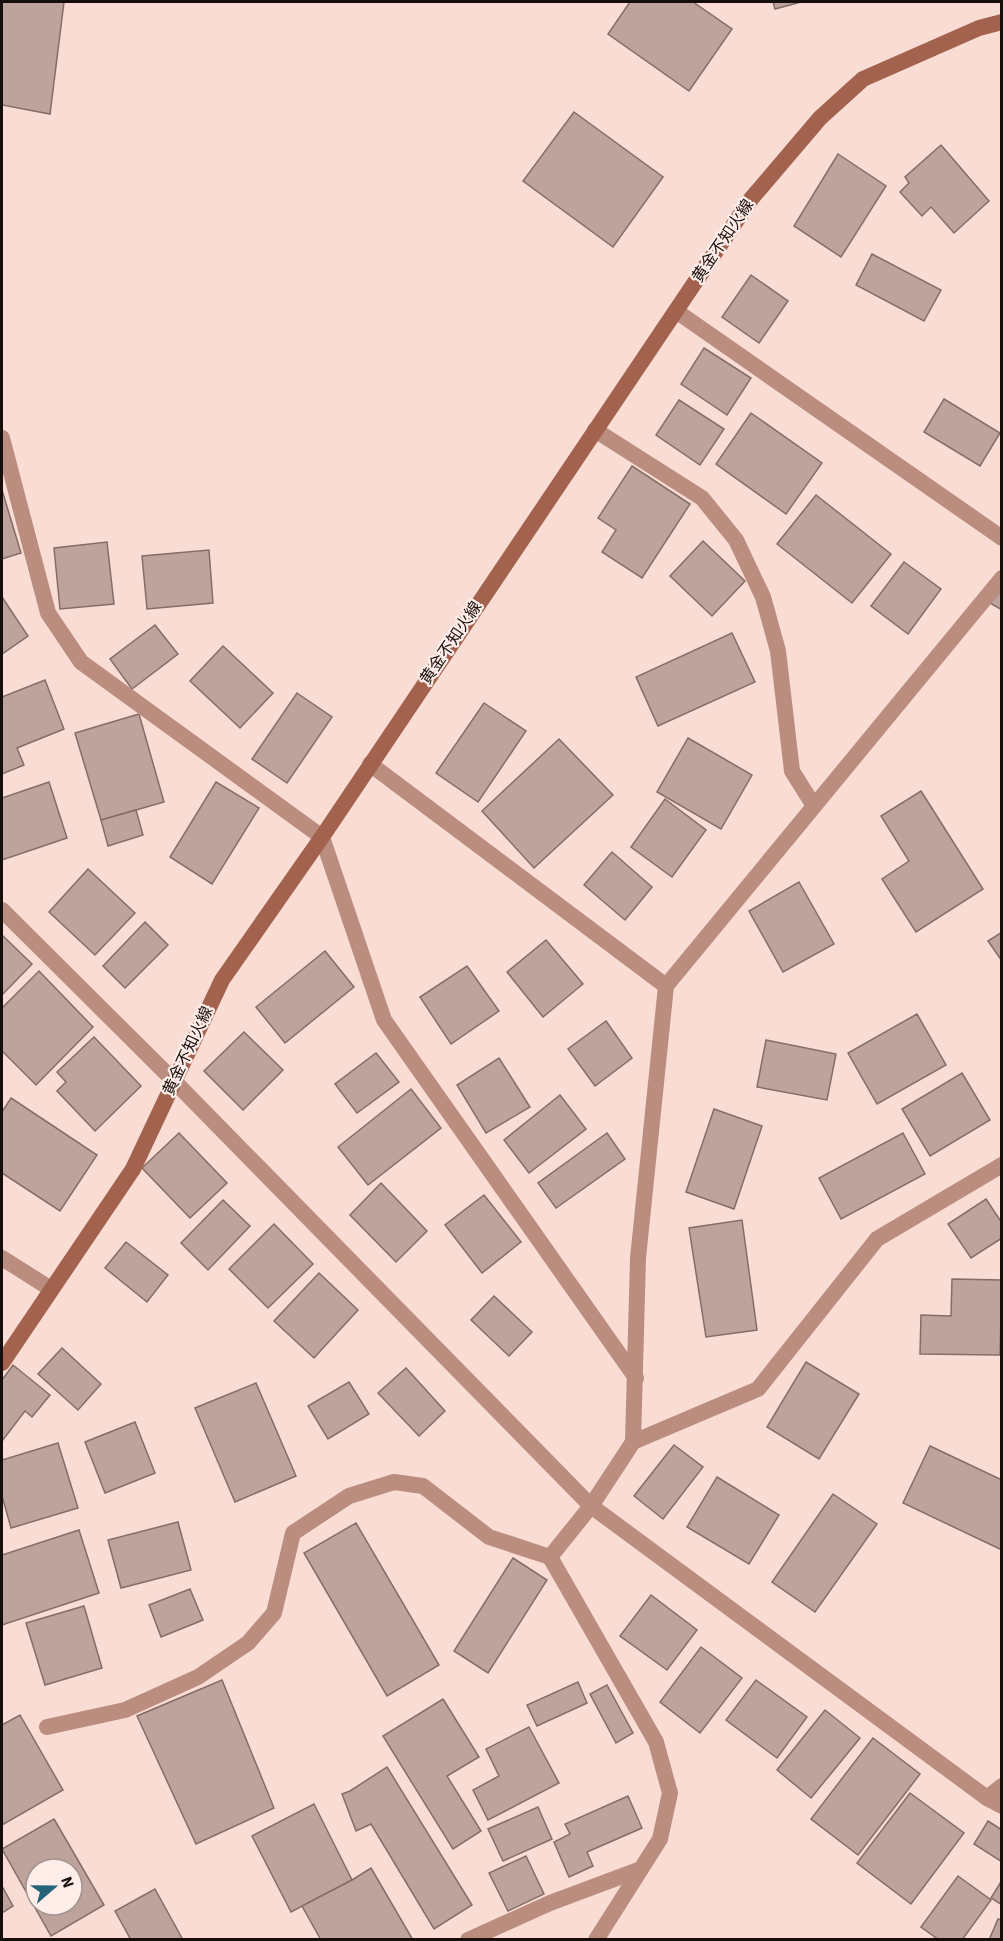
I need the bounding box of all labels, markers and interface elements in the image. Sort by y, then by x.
street label: 黄金不知火線 [687,195,759,287]
street label: 黄金不知火線 [415,597,487,689]
street label: 黄金不知火線 [158,1003,218,1099]
north arrow [24,1857,84,1917]
text: N [55,1873,79,1891]

